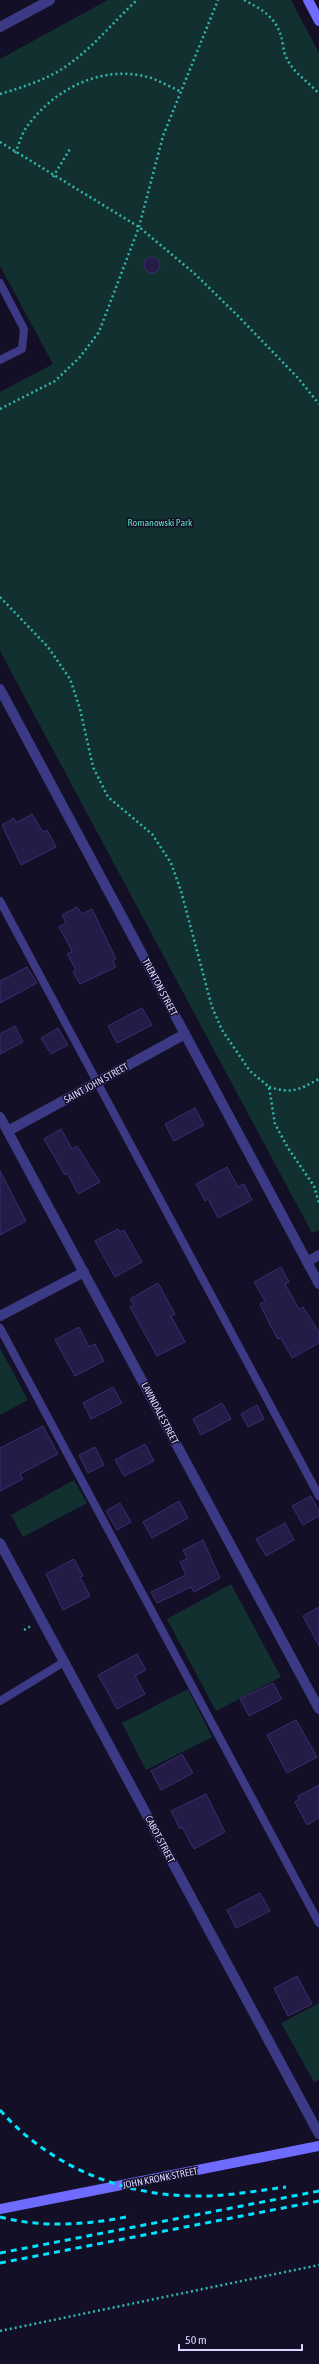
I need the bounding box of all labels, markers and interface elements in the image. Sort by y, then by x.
park label: Romanowski Park [128,517,193,528]
street label: TRENTON STREET [140,956,180,1018]
street label: SAINT JOHN STREET [62,1060,131,1105]
street label: LAWNDALE STREET [139,1380,181,1446]
street label: CABOT STREET [143,1813,177,1865]
street label: JOHN KRONK STREET [121,2165,199,2191]
scale bar [179,2326,302,2352]
text: 50 m [185,2333,207,2347]

